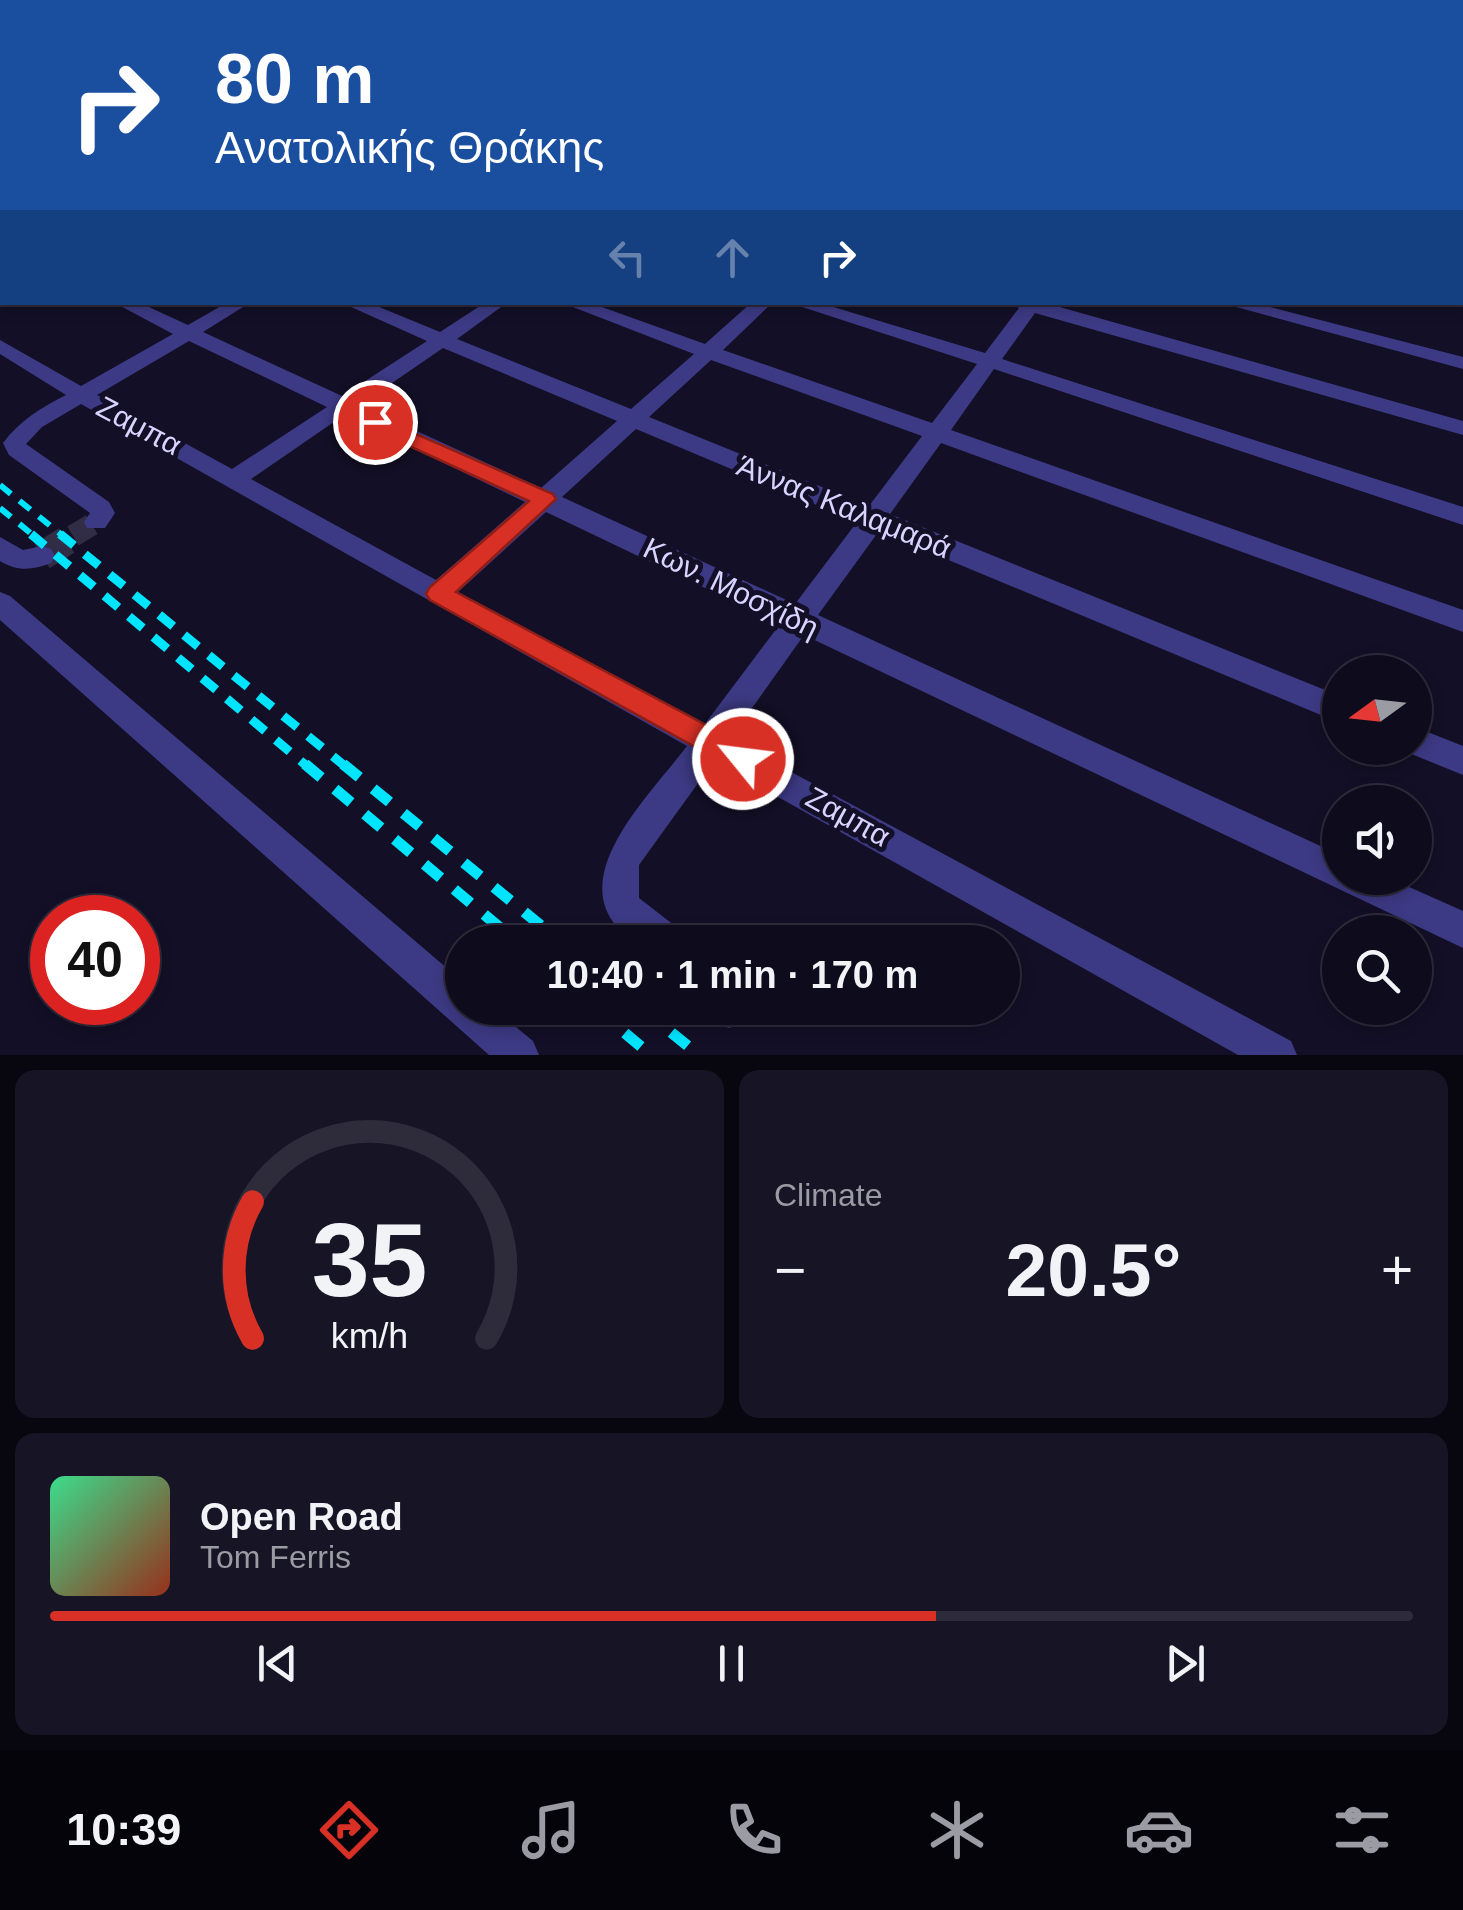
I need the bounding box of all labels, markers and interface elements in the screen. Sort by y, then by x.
icon: right [50,40,180,170]
text: 80 m [215,40,375,118]
text: Ανατολικής Θράκης [215,122,604,173]
icon: left [600,230,655,285]
icon: ahead [705,230,760,285]
icon: right [810,230,865,285]
pin [333,380,418,465]
street label: Ζαμπα [92,390,187,461]
icon: arrive [348,395,403,450]
street label: Άννας Καλαμαρά [733,449,956,564]
street label: Κων. Μοσχίδη [638,531,824,644]
north arrow [1322,655,1432,765]
map controls [1322,655,1432,1025]
position arrow [691,707,795,811]
street label: Ζαμπα [801,780,896,853]
button: sound [1322,785,1432,895]
speed limit sign: 40 [30,895,160,1025]
button: search [1322,915,1432,1025]
text: 10:40 · 1 min · 170 m [547,954,918,996]
text: Climate [774,1177,882,1213]
text: 35 [312,1202,427,1318]
text: 20.5° [1006,1228,1181,1312]
text: − [774,1239,806,1301]
text: + [1381,1239,1413,1301]
text: km/h [331,1316,408,1356]
text: Open Road [200,1496,403,1538]
text: Tom Ferris [200,1539,351,1575]
icon: previous [250,1636,305,1691]
icon: pause [704,1636,759,1691]
icon: next [1158,1636,1213,1691]
icon: directions [314,1795,384,1865]
icon: music [516,1795,586,1865]
icon: phone [719,1795,789,1865]
icon: climate [922,1795,992,1865]
icon: car [1124,1795,1194,1865]
icon: filters [1327,1795,1397,1865]
text: 10:39 [66,1804,181,1855]

